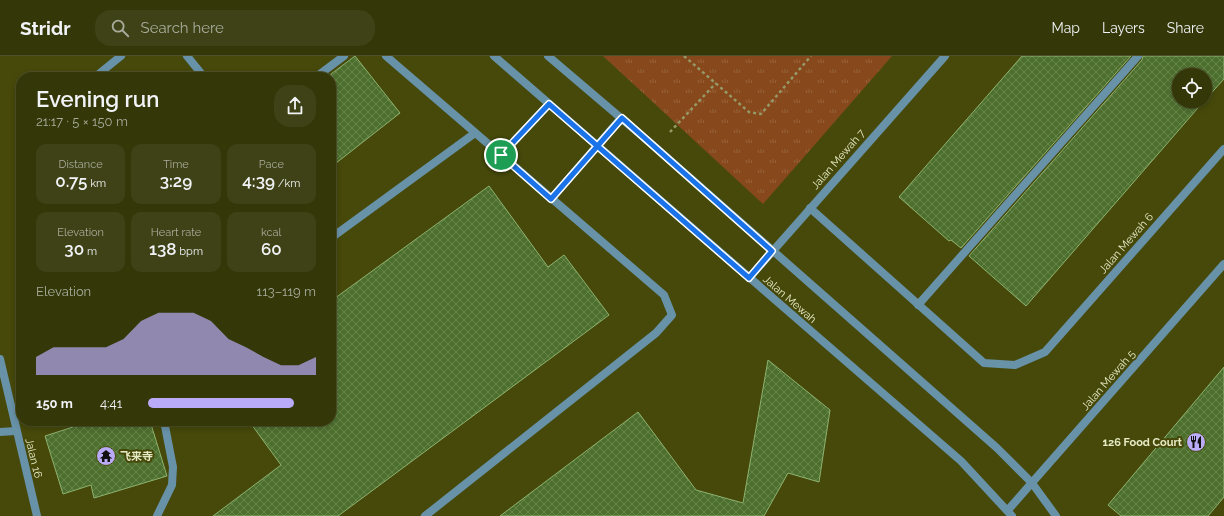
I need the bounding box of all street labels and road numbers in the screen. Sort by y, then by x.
street label: Jalan Mewah 7 [809,127,868,192]
street label: Jalan Mewah 6 [1097,210,1156,276]
street label: Jalan Mewah [760,273,819,326]
street label: Jalan Mewah 5 [1079,348,1138,413]
street label: Jalan 16 [22,437,45,480]

